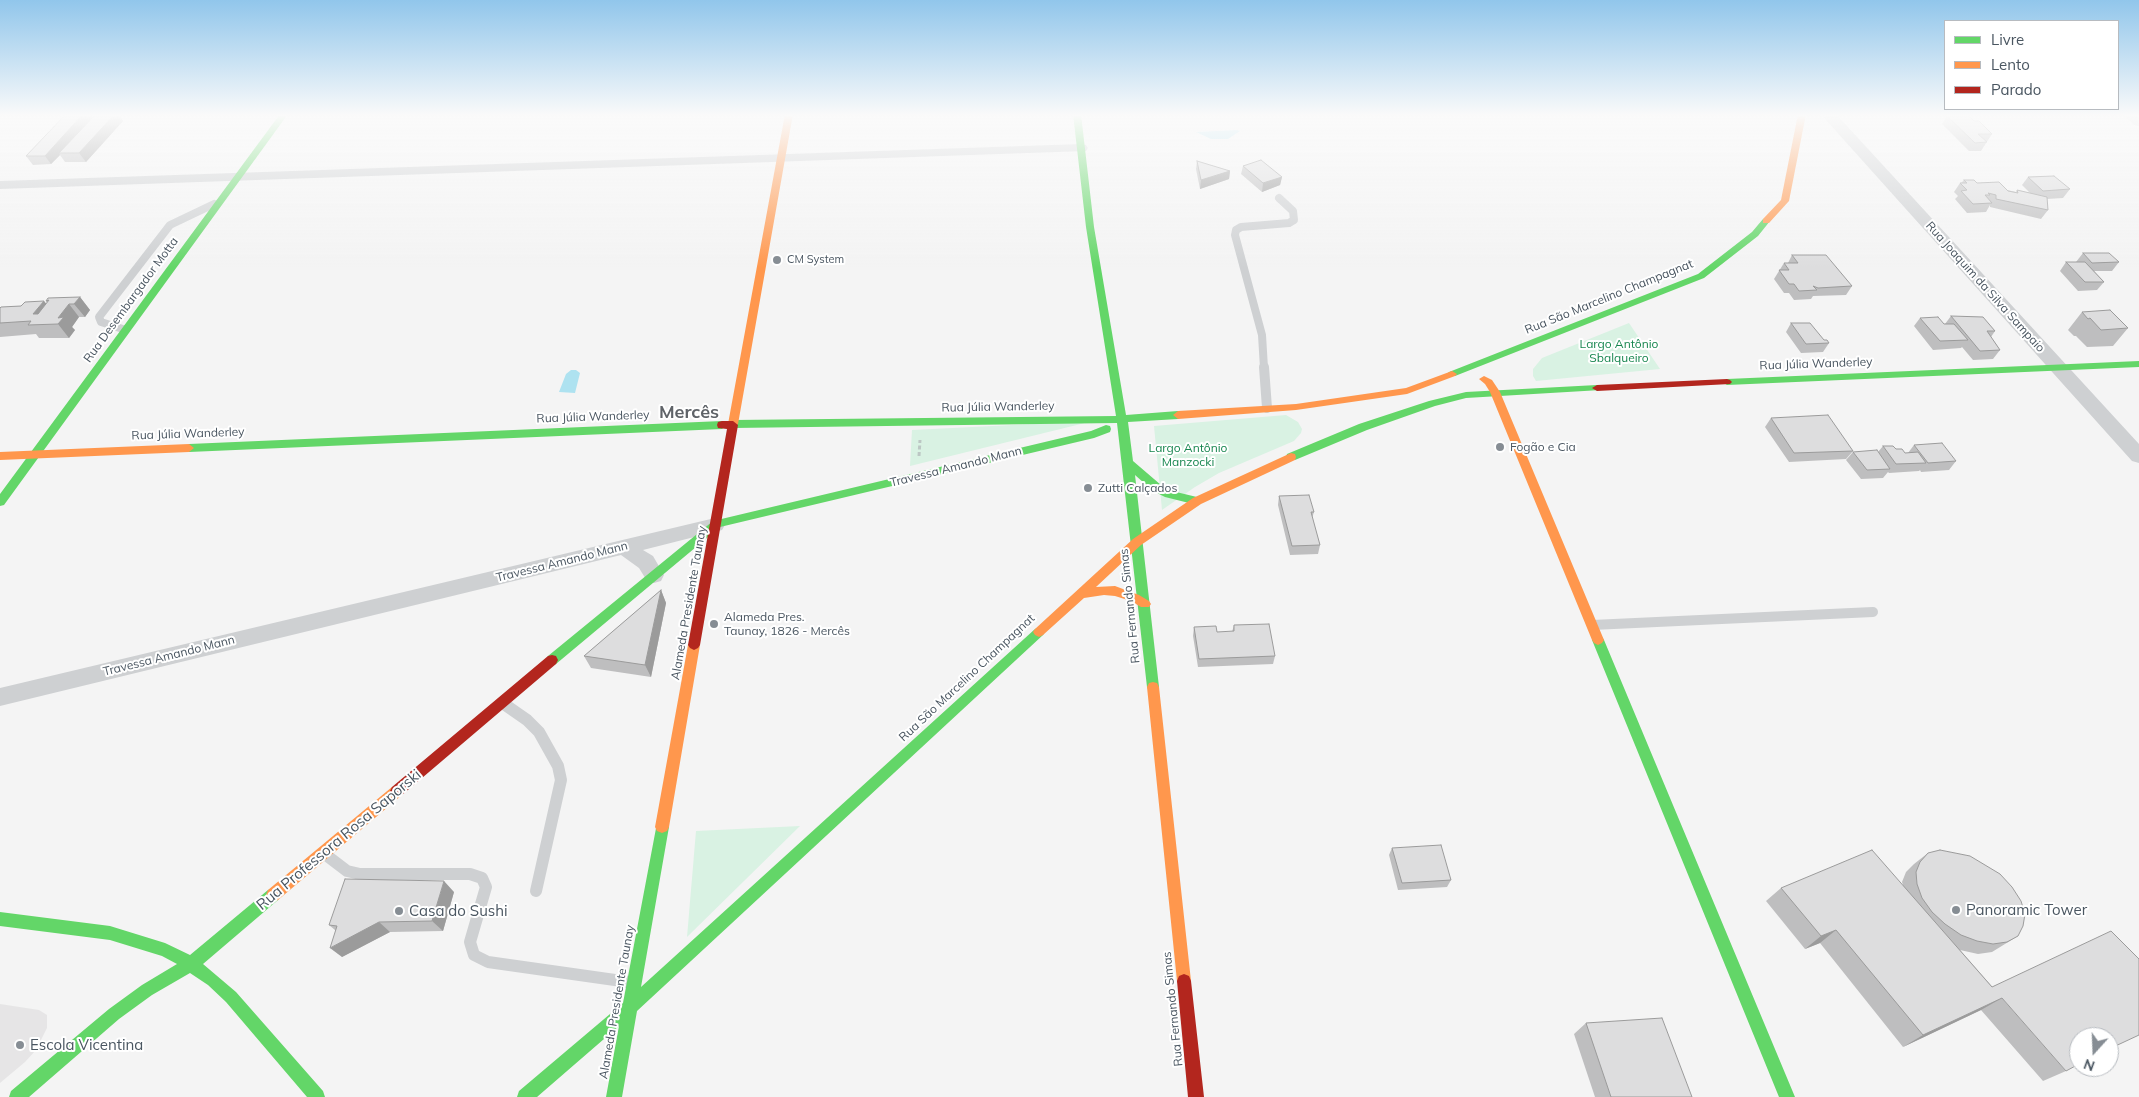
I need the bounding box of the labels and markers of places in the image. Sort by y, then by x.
place label: CM System [787,253,844,267]
marker: CM System [771,254,783,266]
place label: Fogão e Cia [1510,440,1576,454]
marker: Fogão e Cia [1494,441,1506,453]
place label: Zutti Calçados [1098,481,1177,495]
marker: Zutti Calçados [1082,482,1094,494]
place label: Alameda Pres. Taunay, 1826 - Mercês [724,610,850,638]
marker: Alameda Pres. Taunay, 1826 - Mercês [708,618,720,630]
place label: Panoramic Tower [1966,901,2087,919]
place label: Casa do Sushi [409,902,508,920]
marker: Panoramic Tower [1950,904,1962,916]
marker: Casa do Sushi [393,905,405,917]
place label: Escola Vicentina [30,1036,143,1054]
marker: Escola Vicentina [14,1039,26,1051]

